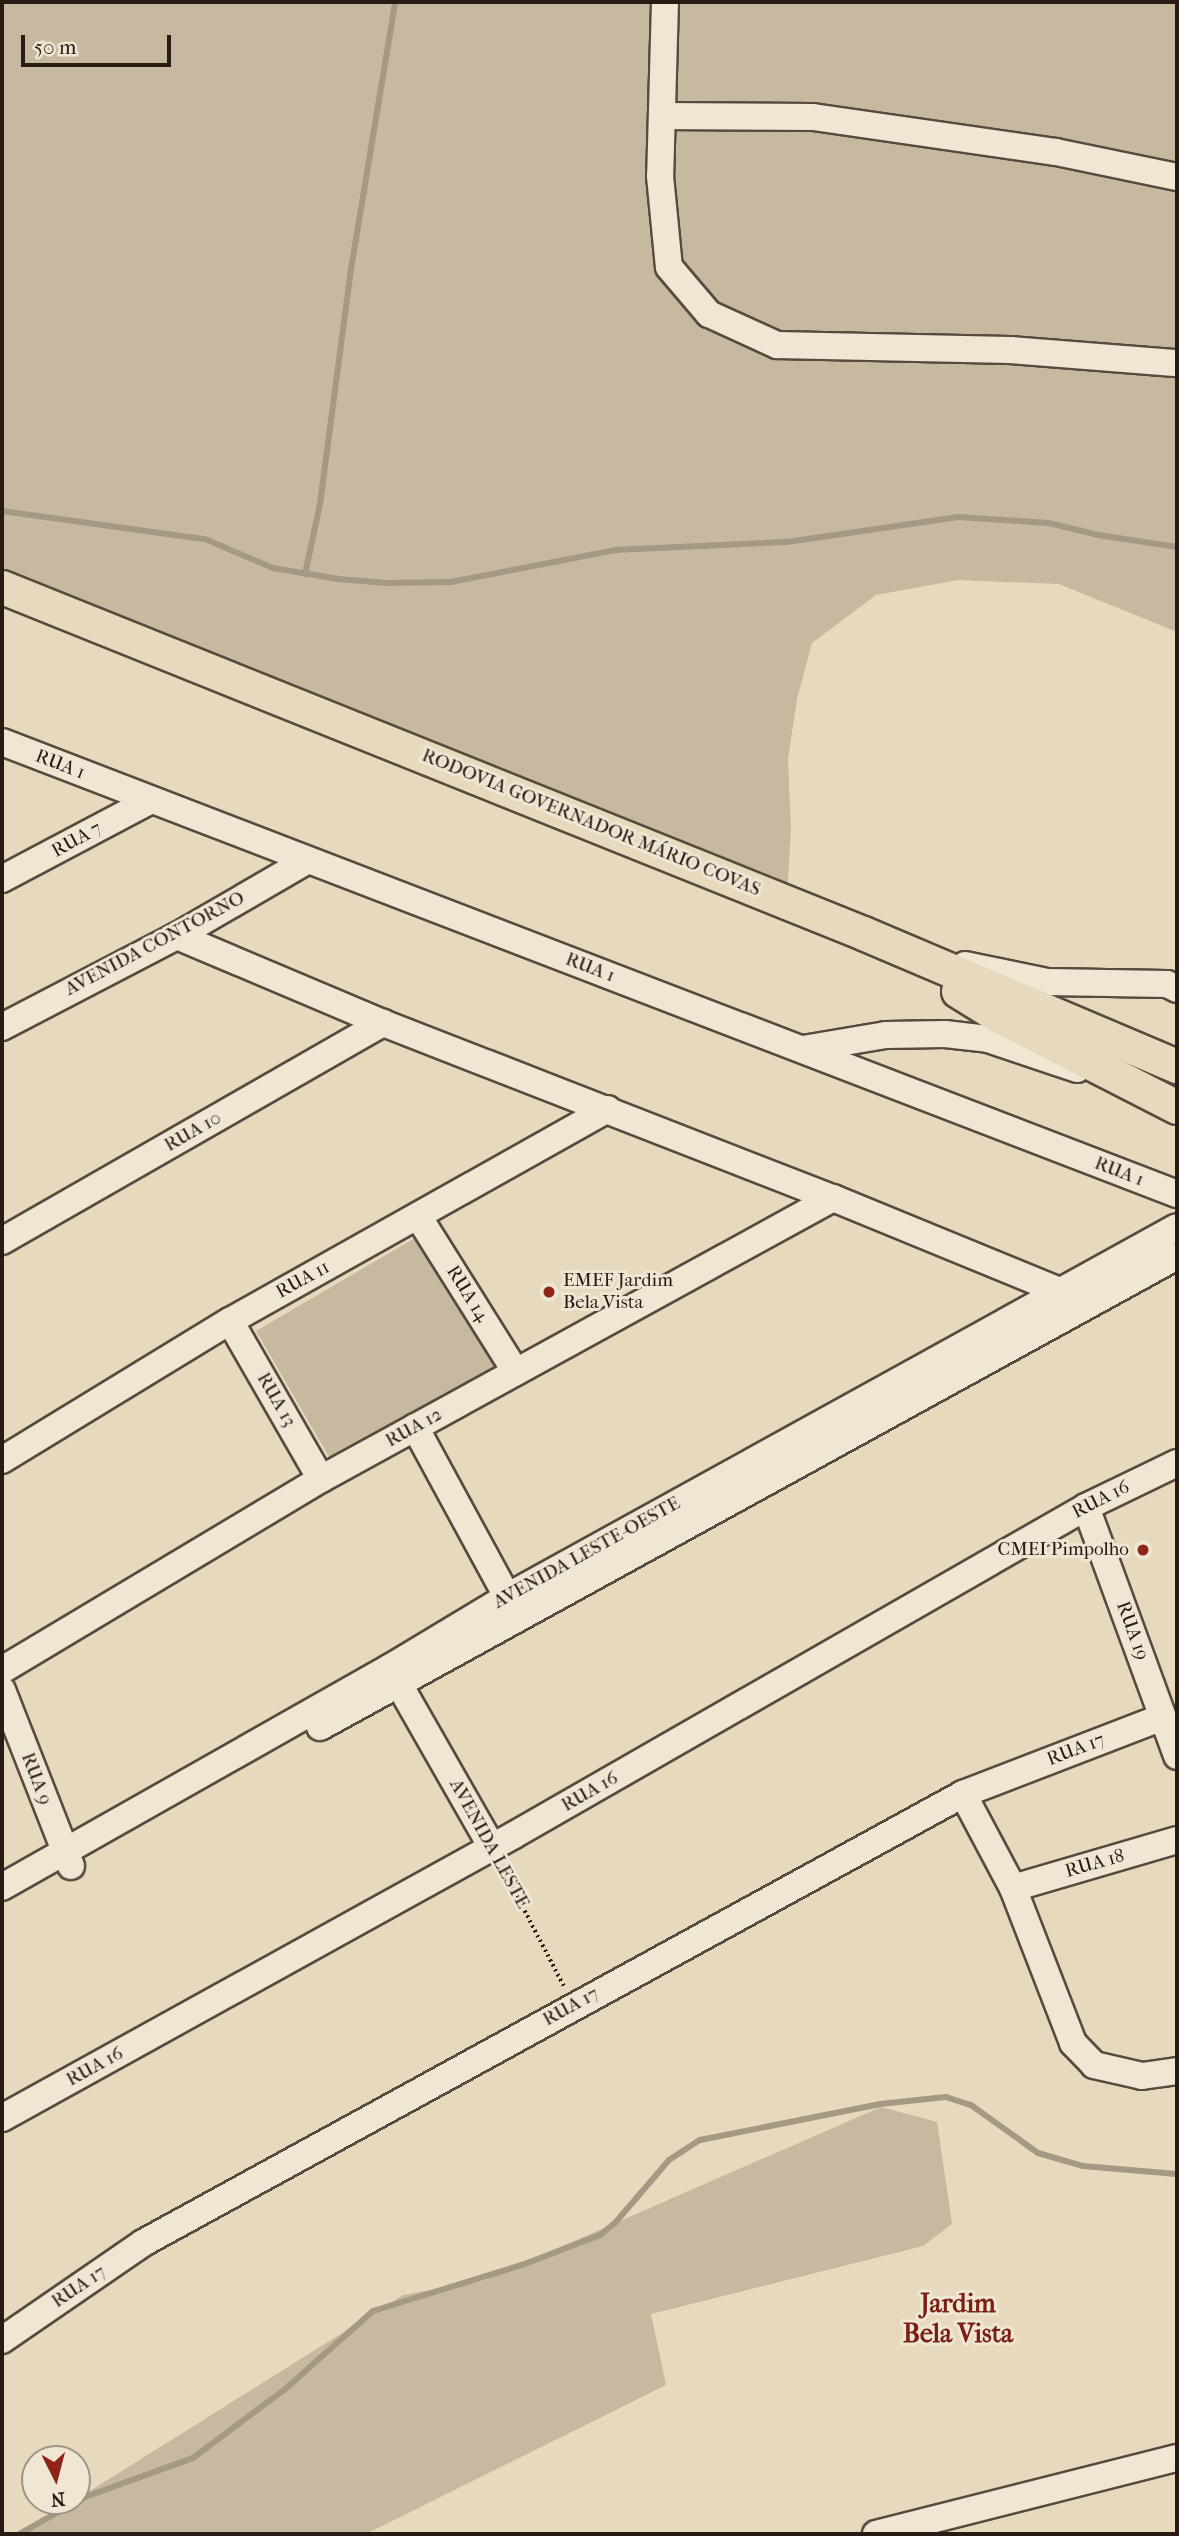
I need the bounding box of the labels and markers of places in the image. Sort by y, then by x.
place label: EMEF Jardim Bela Vista [563,1270,673,1314]
marker: EMEF Jardim Bela Vista [541,1284,557,1300]
place label: CMEI Pimpolho [998,1539,1129,1561]
marker: CMEI Pimpolho [1135,1542,1151,1558]

